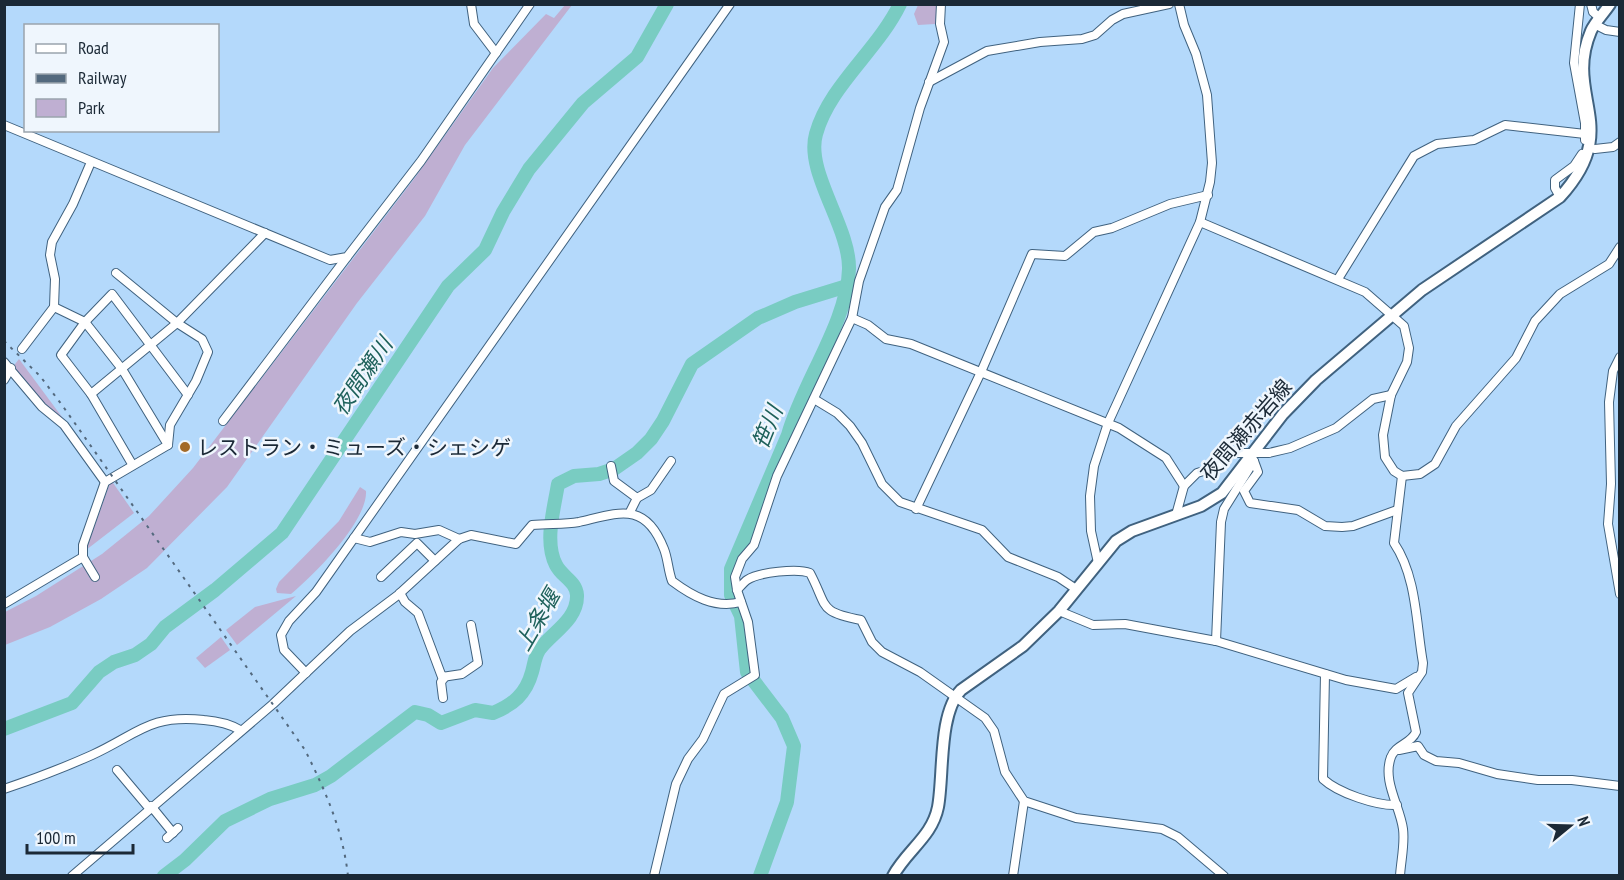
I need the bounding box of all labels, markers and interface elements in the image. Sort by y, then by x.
legend [24,24,219,132]
text: Road [78,36,109,59]
text: Railway [78,66,127,89]
text: Park [78,96,105,119]
water label: 夜間瀬川 [326,330,399,420]
street label: 夜間瀬赤岩線 [1194,374,1298,486]
water label: 笹川 [746,400,789,453]
place label: レストラン・ミューズ・シェシゲ [197,434,511,461]
marker: レストラン・ミューズ・シェシゲ [178,440,192,454]
water label: 上条堰 [508,581,568,656]
north arrow [1540,796,1600,856]
text: N [1573,814,1595,828]
scale bar [27,817,134,855]
text: 100 m [36,826,76,849]

